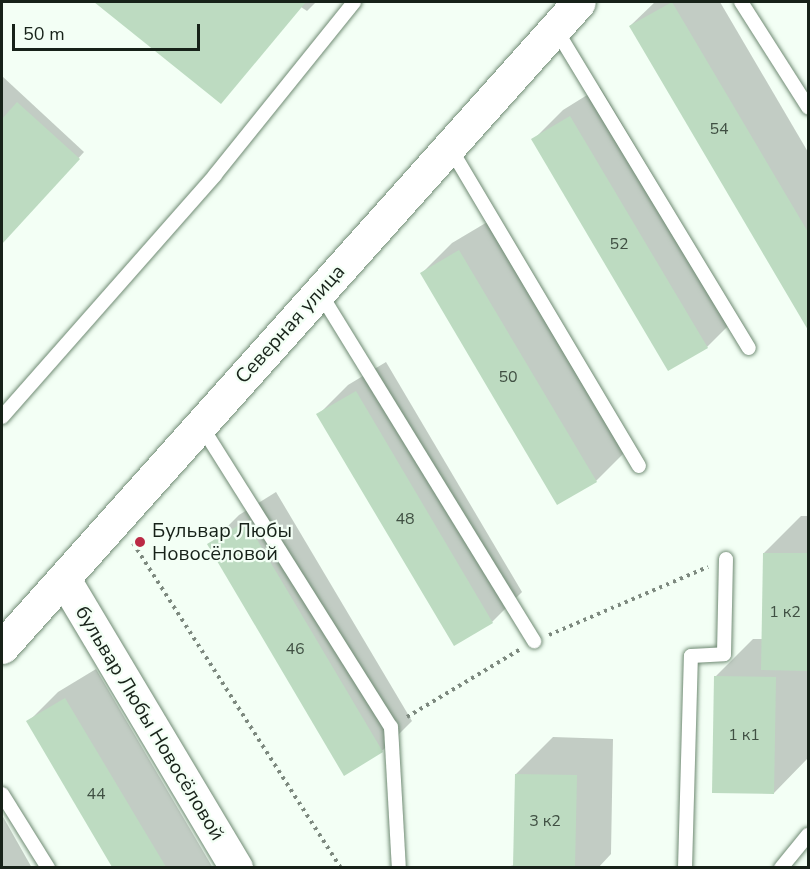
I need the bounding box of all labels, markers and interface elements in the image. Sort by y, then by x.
scale bar [15,12,202,50]
text: 50 m [23,22,65,46]
house number: 54 [709,119,729,139]
house number: 52 [609,234,629,254]
street label: Северная улица [230,260,350,388]
house number: 50 [498,367,518,387]
house number: 48 [395,509,415,529]
place label: Бульвар Любы Новосёловой [152,518,292,565]
marker: Бульвар Любы Новосёловой [133,535,147,549]
street label: бульвар Любы Новосёловой [70,601,230,845]
house number: 1 к2 [769,602,801,622]
house number: 46 [285,639,305,659]
house number: 1 к1 [728,725,760,745]
house number: 44 [86,784,106,804]
house number: 3 к2 [529,811,561,831]

